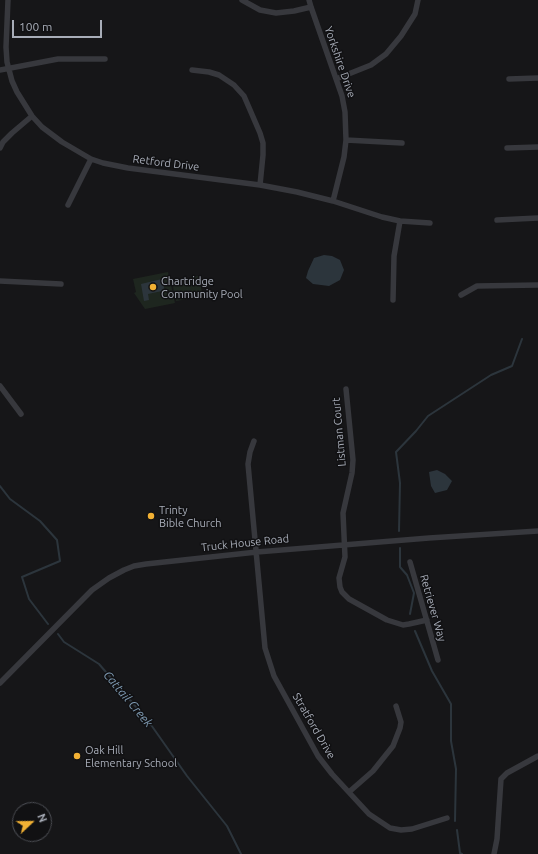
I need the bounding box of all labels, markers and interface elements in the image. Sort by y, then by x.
scale bar [14,12,104,38]
text: 100 m [19,20,52,33]
street label: Yorkshire Drive [322,25,358,99]
street label: Retford Drive [132,152,200,174]
place label: Chartridge Community Pool [161,274,243,300]
marker: Chartridge Community Pool [148,282,158,292]
street label: Listman Court [329,397,349,467]
place label: Trinty Bible Church [159,503,221,529]
marker: Trinty Bible Church [146,511,156,521]
street label: Truck House Road [200,532,290,554]
street label: Retriever Way [417,573,449,643]
water label: Cattail Creek [100,668,156,730]
street label: Stratford Drive [290,691,338,761]
place label: Oak Hill Elementary School [85,743,177,769]
marker: Oak Hill Elementary School [72,751,82,761]
north arrow [12,802,52,842]
text: N [35,812,49,824]

